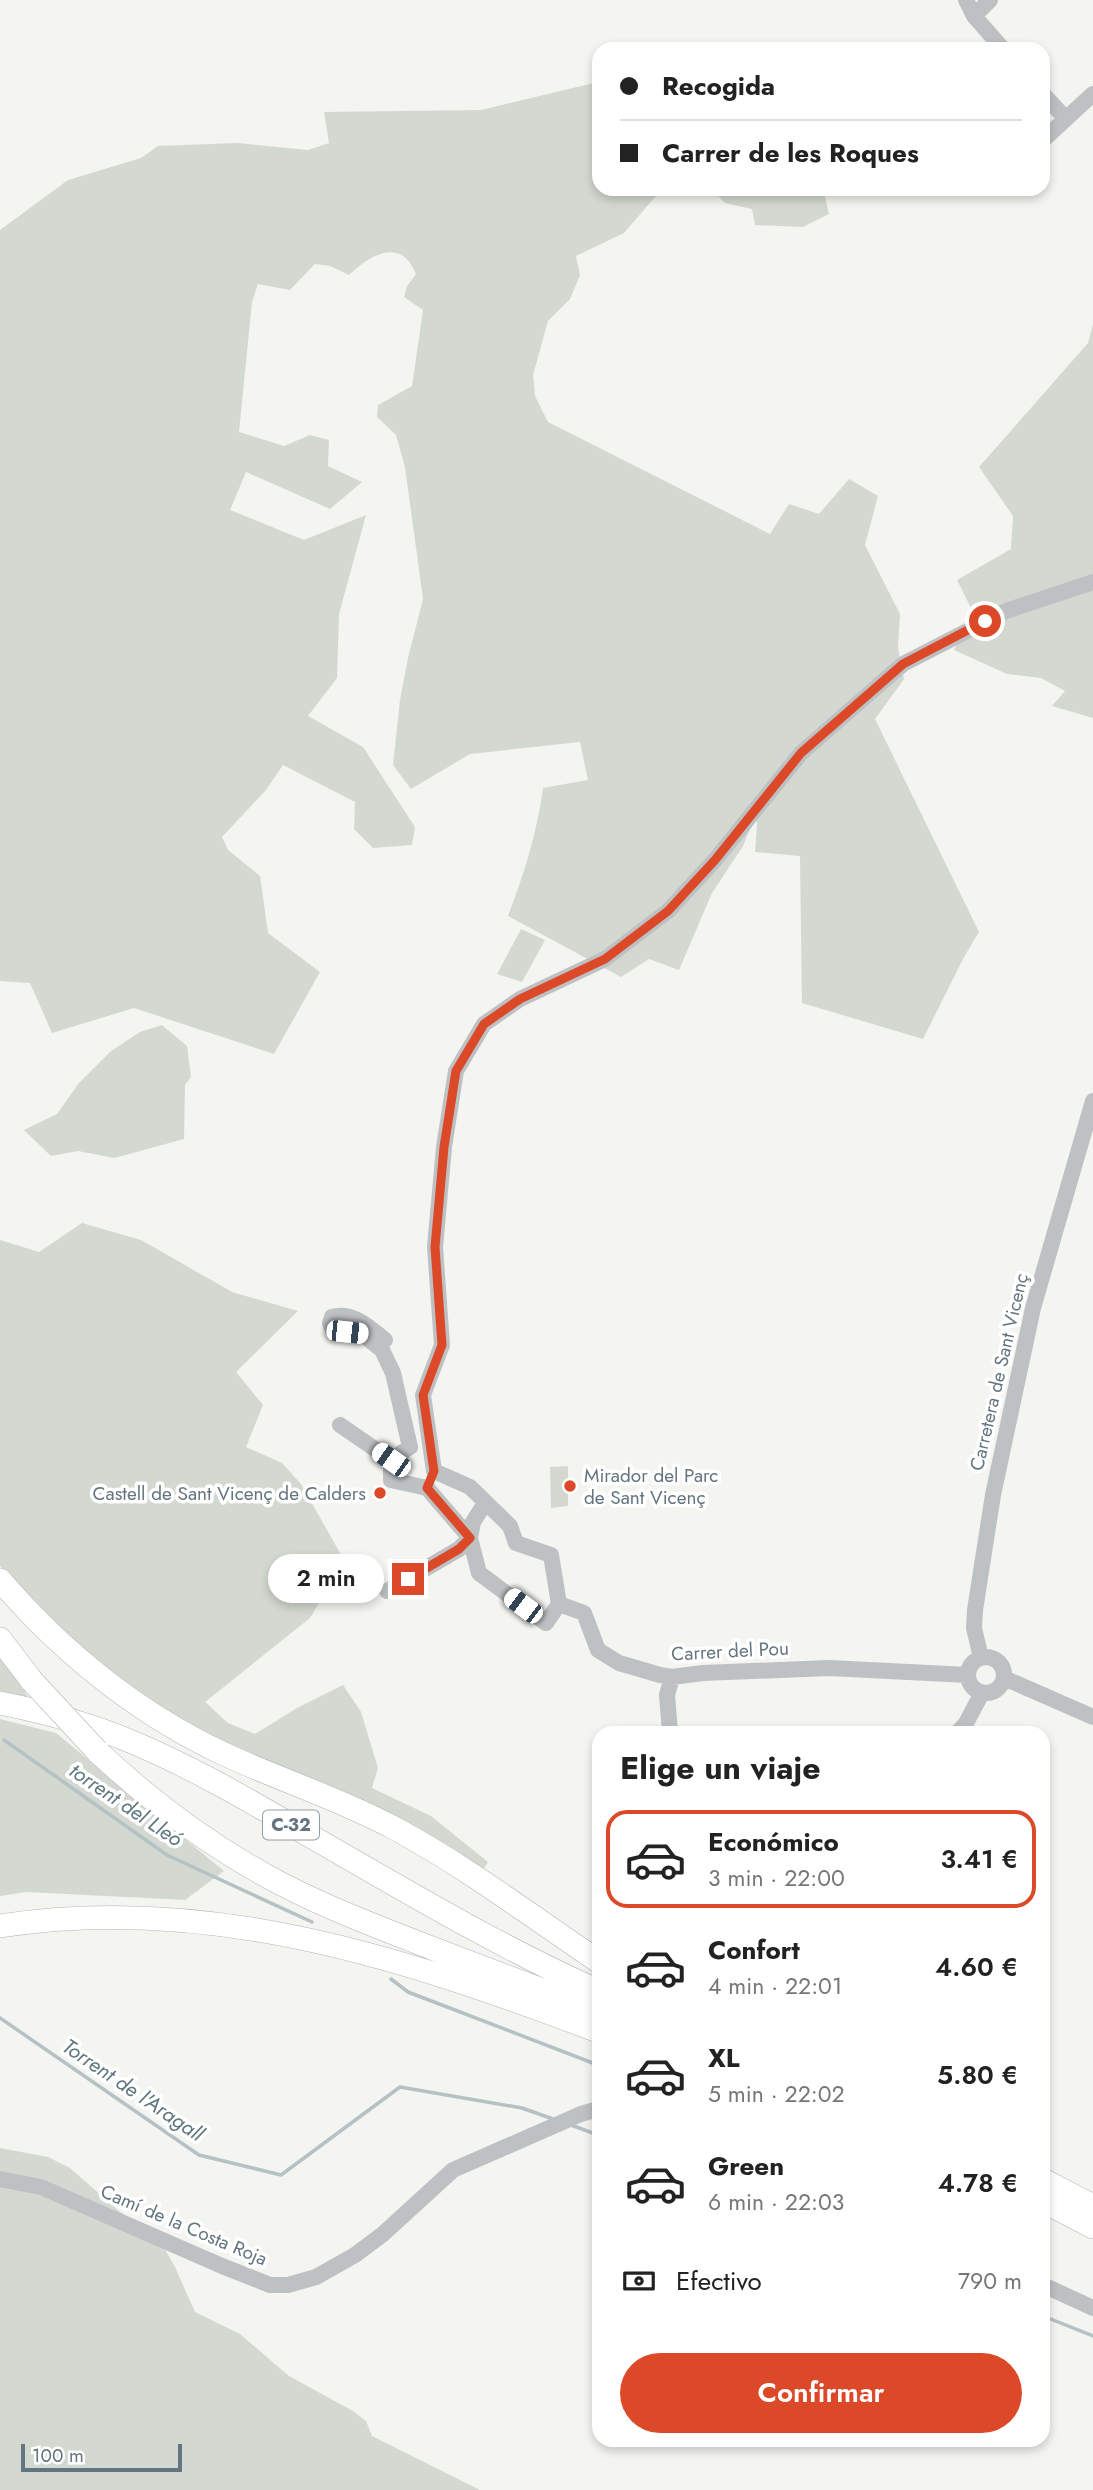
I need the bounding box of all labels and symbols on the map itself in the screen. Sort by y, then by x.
route start [969,605,1001,637]
street label: Carretera de Sant Vicenç [963,1271,1035,1473]
car [326,1319,369,1345]
car [368,1439,415,1481]
place label: Mirador del Parc de Sant Vicenç [584,1462,718,1511]
marker: Mirador del Parc de Sant Vicenç [562,1478,578,1494]
place label: Castell de Sant Vicenç de Calders [93,1480,366,1507]
marker: Castell de Sant Vicenç de Calders [372,1485,388,1501]
callout: 2 min [268,1554,384,1604]
route end [392,1563,424,1595]
car [500,1585,547,1627]
street label: Carrer del Pou [670,1634,790,1668]
water label: torrent del Lleó [63,1756,189,1854]
road number: C-32 [263,1811,319,1840]
water label: Torrent de l'Aragall [56,2031,211,2149]
street label: Camí de la Costa Roja [97,2178,271,2272]
scale bar [21,2441,182,2473]

